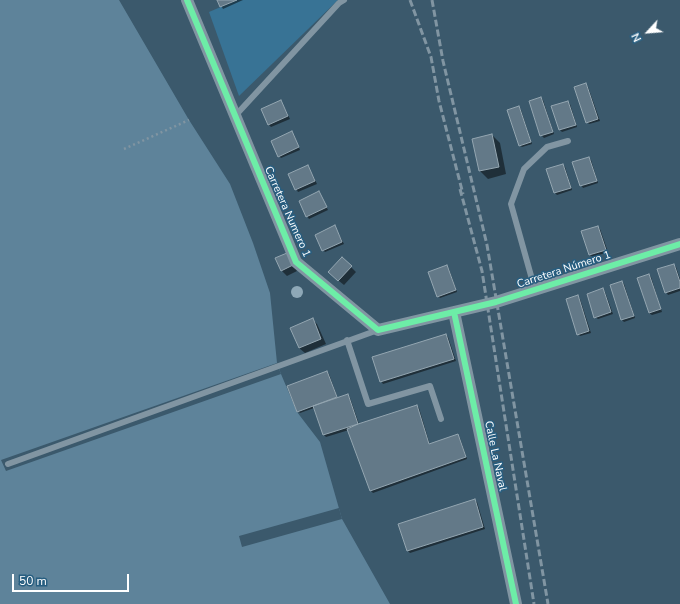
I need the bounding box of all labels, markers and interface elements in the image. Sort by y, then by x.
north arrow [628,12,668,52]
text: N [628,30,645,44]
street label: Carretera Numero 1 [261,165,313,259]
street label: Carretera Número 1 [515,249,613,291]
street label: Calle La Naval [481,420,509,492]
scale bar [14,566,131,592]
text: 50 m [19,573,47,589]

